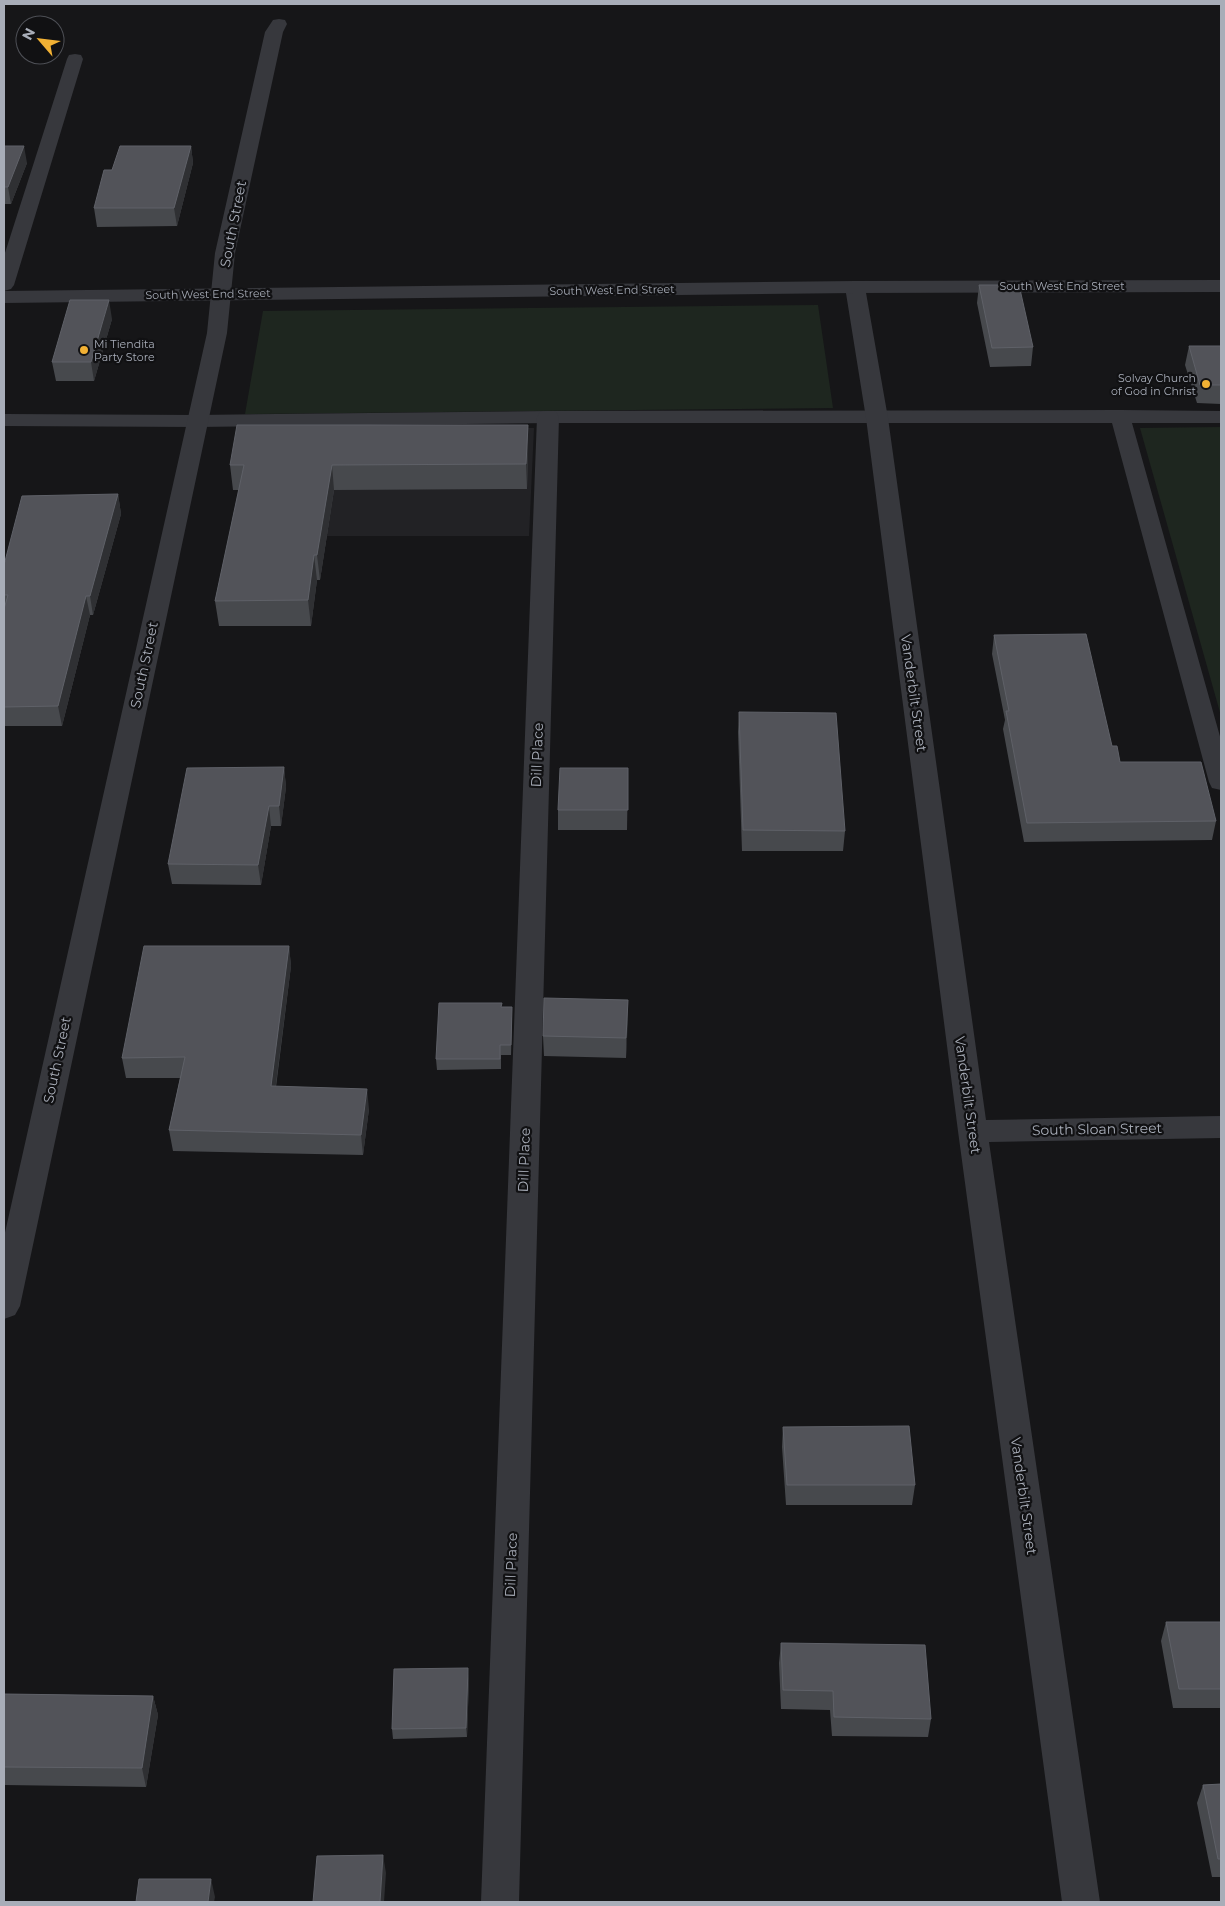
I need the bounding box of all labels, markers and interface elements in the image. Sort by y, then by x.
north arrow [15,15,65,65]
text: N [18,25,39,43]
street label: South Street [216,179,250,269]
street label: South West End Street [999,279,1125,293]
street label: South West End Street [549,282,675,298]
street label: South West End Street [145,286,271,302]
place label: Mi Tiendita Party Store [94,337,155,364]
marker: Mi Tiendita Party Store [78,344,90,356]
place label: Solvay Church of God in Christ [1111,371,1197,398]
marker: Solvay Church of God in Christ [1200,378,1212,390]
street label: South Street [126,620,162,710]
street label: Vanderbilt Street [897,633,931,753]
street label: Dill Place [527,722,547,788]
street label: South Street [39,1015,75,1105]
street label: Vanderbilt Street [951,1035,985,1155]
street label: South Sloan Street [1032,1119,1163,1139]
street label: Dill Place [514,1127,534,1193]
street label: Vanderbilt Street [1007,1436,1041,1556]
street label: Dill Place [501,1532,521,1598]

